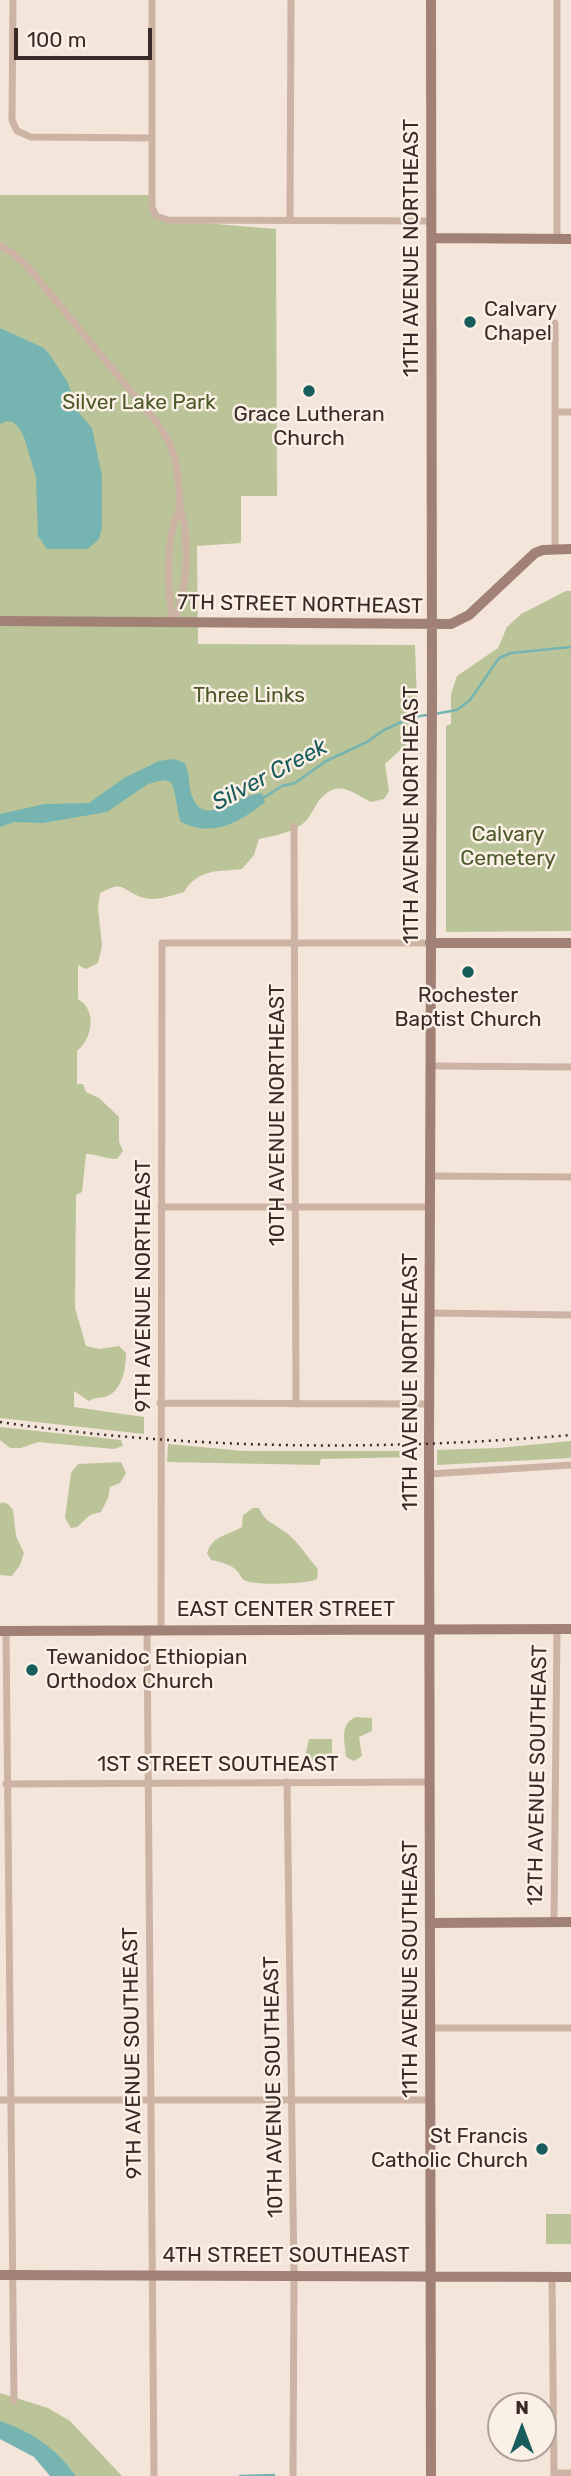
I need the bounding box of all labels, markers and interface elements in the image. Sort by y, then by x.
scale bar [18,14,156,58]
text: 100 m [27,27,86,52]
street label: 11TH AVENUE NORTHEAST [399,119,425,377]
place label: Calvary Chapel [484,297,557,347]
marker: Calvary Chapel [462,314,478,330]
marker: Grace Lutheran Church [301,383,317,399]
park label: Silver Lake Park [62,390,216,416]
place label: Grace Lutheran Church [233,402,385,452]
street label: 7TH STREET NORTHEAST [177,590,423,620]
park label: Three Links [193,683,305,709]
street label: 11TH AVENUE NORTHEAST [399,686,425,944]
water label: Silver Creek [208,733,332,817]
park label: Calvary Cemetery [460,822,556,872]
marker: Rochester Baptist Church [460,964,476,980]
place label: Rochester Baptist Church [395,983,541,1033]
street label: 10TH AVENUE NORTHEAST [265,984,291,1246]
street label: 9TH AVENUE NORTHEAST [131,1160,157,1412]
street label: 11TH AVENUE NORTHEAST [398,1253,424,1511]
street label: EAST CENTER STREET [177,1597,395,1623]
street label: 12TH AVENUE SOUTHEAST [523,1644,553,1906]
place label: Tewanidoc Ethiopian Orthodox Church [46,1645,247,1695]
marker: Tewanidoc Ethiopian Orthodox Church [24,1662,40,1678]
street label: 1ST STREET SOUTHEAST [97,1752,339,1778]
street label: 11TH AVENUE SOUTHEAST [398,1840,424,2098]
street label: 9TH AVENUE SOUTHEAST [118,1927,148,2179]
street label: 10TH AVENUE SOUTHEAST [259,1956,289,2218]
place label: St Francis Catholic Church [371,2124,528,2174]
marker: St Francis Catholic Church [534,2141,550,2157]
street label: 4TH STREET SOUTHEAST [162,2243,410,2269]
north arrow [487,2392,557,2462]
text: N [515,2396,529,2419]

